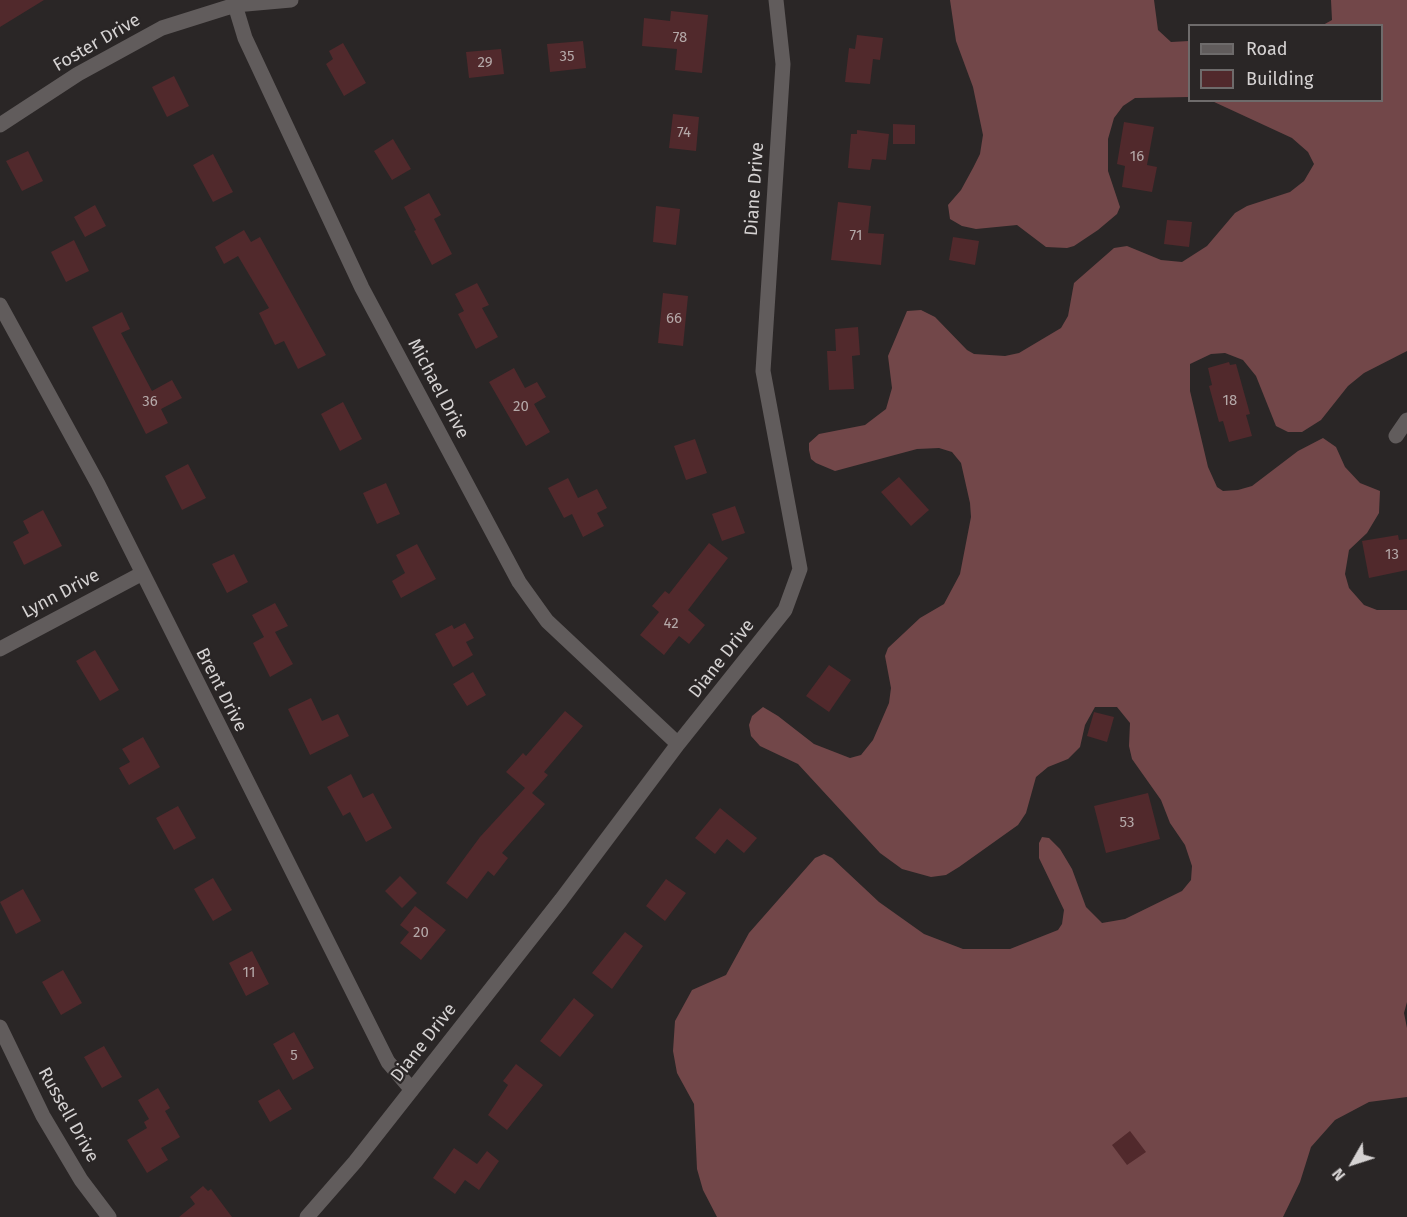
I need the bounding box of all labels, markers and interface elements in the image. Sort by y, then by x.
street label: Foster Drive [50,9,144,77]
legend [1188,24,1383,102]
house number: 78 [673,29,687,47]
text: Road [1246,38,1288,60]
house number: 35 [560,48,574,66]
house number: 29 [477,54,493,72]
text: Building [1246,68,1313,90]
house number: 74 [677,124,691,142]
street label: Diane Drive [741,141,769,237]
house number: 16 [1130,148,1144,166]
house number: 71 [850,227,862,245]
house number: 66 [666,310,682,328]
street label: Michael Drive [403,335,473,443]
house number: 18 [1223,392,1237,410]
house number: 36 [142,393,158,411]
house number: 20 [513,398,529,416]
house number: 13 [1385,546,1399,564]
street label: Lynn Drive [19,565,103,623]
house number: 42 [663,615,679,633]
street label: Diane Drive [685,615,759,703]
street label: Brent Drive [191,644,251,736]
house number: 53 [1120,814,1134,832]
house number: 20 [413,924,429,942]
house number: 11 [243,964,255,982]
street label: Diane Drive [387,999,461,1087]
house number: 5 [290,1047,298,1065]
street label: Russell Drive [33,1064,103,1166]
north arrow [1323,1133,1383,1193]
text: N [1328,1165,1349,1185]

